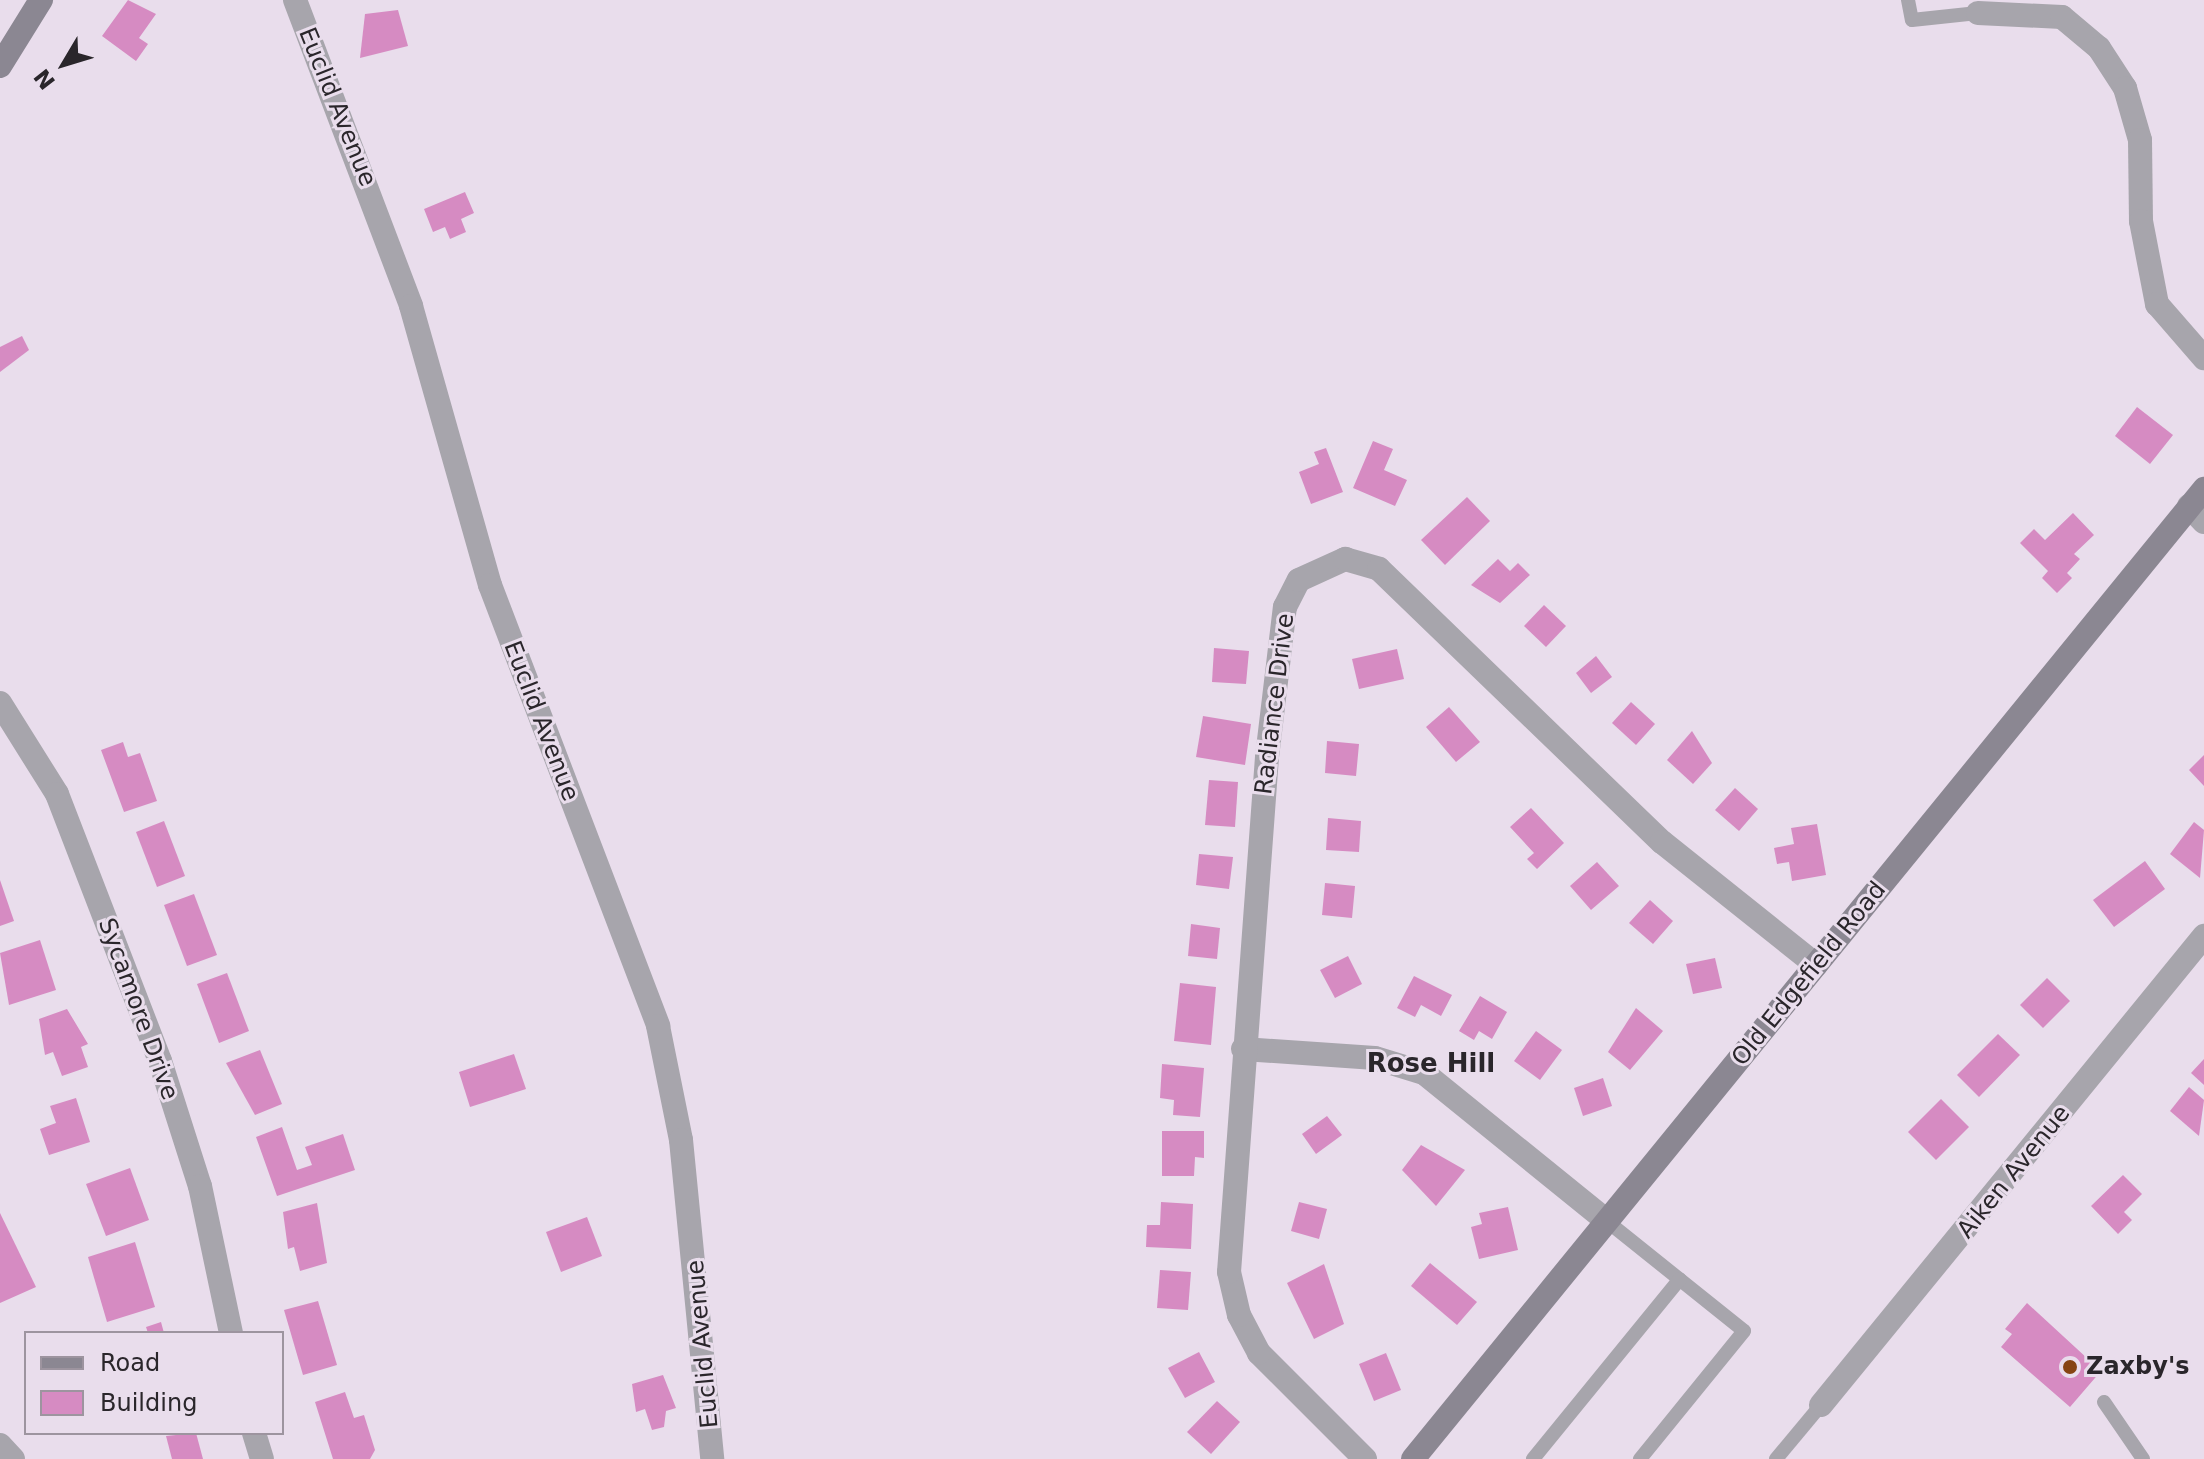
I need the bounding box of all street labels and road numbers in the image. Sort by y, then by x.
street label: Euclid Avenue [292,23,382,191]
street label: Radiance Drive [1250,612,1300,796]
street label: Euclid Avenue [497,637,585,805]
street label: Old Edgefield Road [1726,876,1892,1072]
street label: Sycamore Drive [92,914,184,1104]
street label: Aiken Avenue [1952,1100,2076,1244]
street label: Euclid Avenue [681,1259,725,1429]

